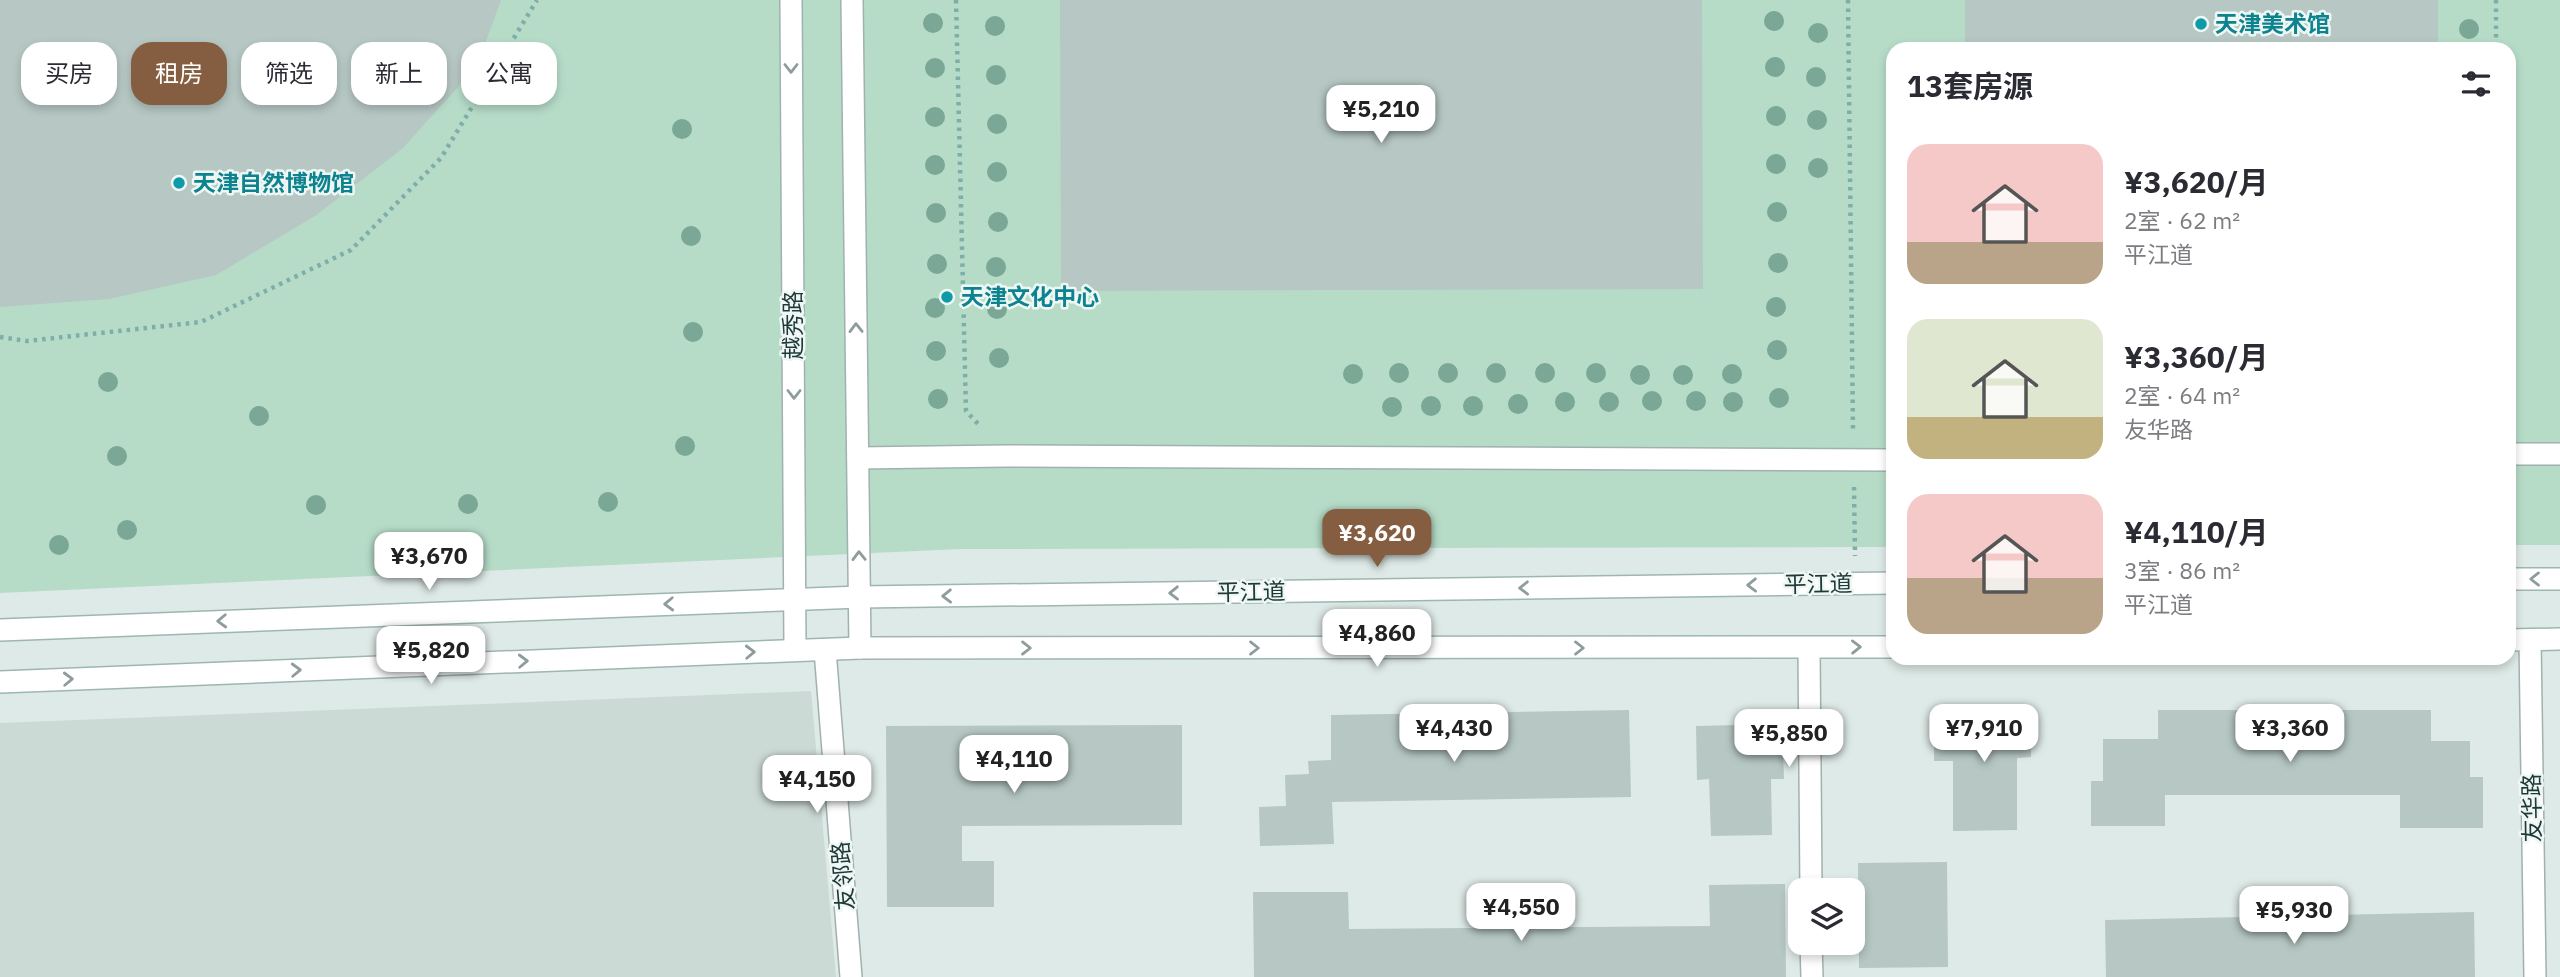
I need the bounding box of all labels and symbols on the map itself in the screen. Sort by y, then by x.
place label: 天津美术馆 [2215,8,2330,38]
marker: 天津美术馆 [2193,16,2209,32]
one-way arrow [783,63,799,74]
pin: ¥5,210 [1324,86,1438,145]
place label: 天津自然博物馆 [193,167,354,197]
marker: 天津自然博物馆 [171,175,187,191]
place label: 天津文化中心 [961,281,1099,311]
marker: 天津文化中心 [939,289,955,305]
street label: 越秀路 [777,291,807,360]
one-way arrow [849,322,864,333]
one-way arrow [786,389,802,399]
pin: ¥3,620 [1320,510,1434,569]
pin: ¥3,670 [372,532,486,592]
one-way arrow [852,550,867,561]
street label: 平江道 [1783,567,1853,599]
one-way arrow [2529,571,2540,587]
street label: 平江道 [1216,575,1286,607]
one-way arrow [1746,577,1757,593]
one-way arrow [1519,580,1529,596]
one-way arrow [1169,585,1179,601]
one-way arrow [941,588,952,604]
one-way arrow [664,597,675,612]
pin: ¥4,860 [1320,610,1434,669]
one-way arrow [216,614,227,629]
pin: ¥5,820 [374,626,488,686]
one-way arrow [1851,639,1862,655]
one-way arrow [1022,640,1032,656]
one-way arrow [1249,640,1260,656]
one-way arrow [1575,640,1585,656]
one-way arrow [745,644,756,659]
one-way arrow [518,653,529,668]
one-way arrow [290,662,301,677]
one-way arrow [63,671,74,687]
pin: ¥4,430 [1397,704,1511,764]
pin: ¥7,910 [1927,704,2041,764]
pin: ¥3,360 [2233,704,2347,764]
pin: ¥5,850 [1732,710,1846,769]
pin: ¥4,110 [957,736,1071,795]
pin: ¥4,150 [760,756,874,815]
street label: 友华路 [2515,773,2547,843]
street label: 友邻路 [824,840,860,912]
pin: ¥4,550 [1464,884,1578,943]
pin: ¥5,930 [2237,886,2351,946]

